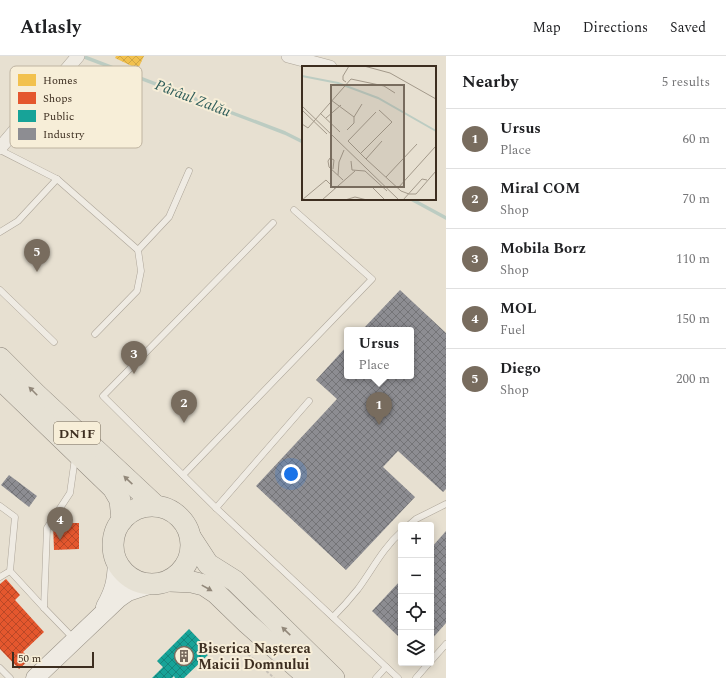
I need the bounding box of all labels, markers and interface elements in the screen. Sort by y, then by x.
text: Atlasly [20,13,81,42]
text: Map [533,17,561,38]
text: Directions [583,17,648,38]
text: Saved [670,17,706,38]
legend [10,66,142,148]
inset map [302,66,436,200]
text: Nearby [462,69,518,95]
text: Homes [43,72,77,89]
text: 5 results [662,72,710,92]
water label: Pârâul Zalău [152,73,234,124]
text: Shops [43,90,72,107]
text: Public [43,108,74,125]
text: Ursus [500,117,541,140]
text: Industry [43,126,85,143]
text: 1 [471,129,479,149]
text: 60 m [683,129,710,149]
text: Place [500,140,531,160]
text: Miral COM [500,177,580,200]
text: 2 [471,189,479,209]
text: 70 m [683,189,710,209]
text: Shop [500,200,529,220]
text: Mobila Borz [500,237,586,260]
pin: 5 [24,239,50,272]
text: 3 [471,249,479,269]
text: 110 m [676,249,710,269]
text: Shop [500,260,529,280]
text: MOL [500,297,536,320]
text: 4 [471,309,479,329]
text: 150 m [676,309,710,329]
text: Fuel [500,320,525,340]
popup [344,327,414,379]
text: Ursus [359,332,399,355]
pin: 3 [121,341,147,374]
text: Place [359,355,390,375]
text: Diego [500,357,541,380]
text: 5 [471,369,479,389]
text: 200 m [676,369,710,389]
text: Shop [500,380,529,400]
one-way arrow [28,386,38,396]
pin: 2 [171,390,197,423]
pin: 1 [366,392,392,425]
road number: DN1F [54,422,100,444]
your location [281,464,301,484]
one-way arrow [122,475,133,484]
pin: 4 [47,507,73,540]
map controls [398,522,434,666]
button: + [398,522,434,558]
button: − [398,558,434,594]
one-way arrow [201,584,213,591]
button: locate [398,594,434,630]
one-way arrow [281,626,291,636]
button: layers [398,630,434,666]
place label: Biserica Nașterea Maicii Domnului [198,638,312,675]
building icon: Biserica Nașterea Maicii Domnului [173,645,195,667]
scale bar [12,650,94,669]
text: 50 m [18,650,41,667]

